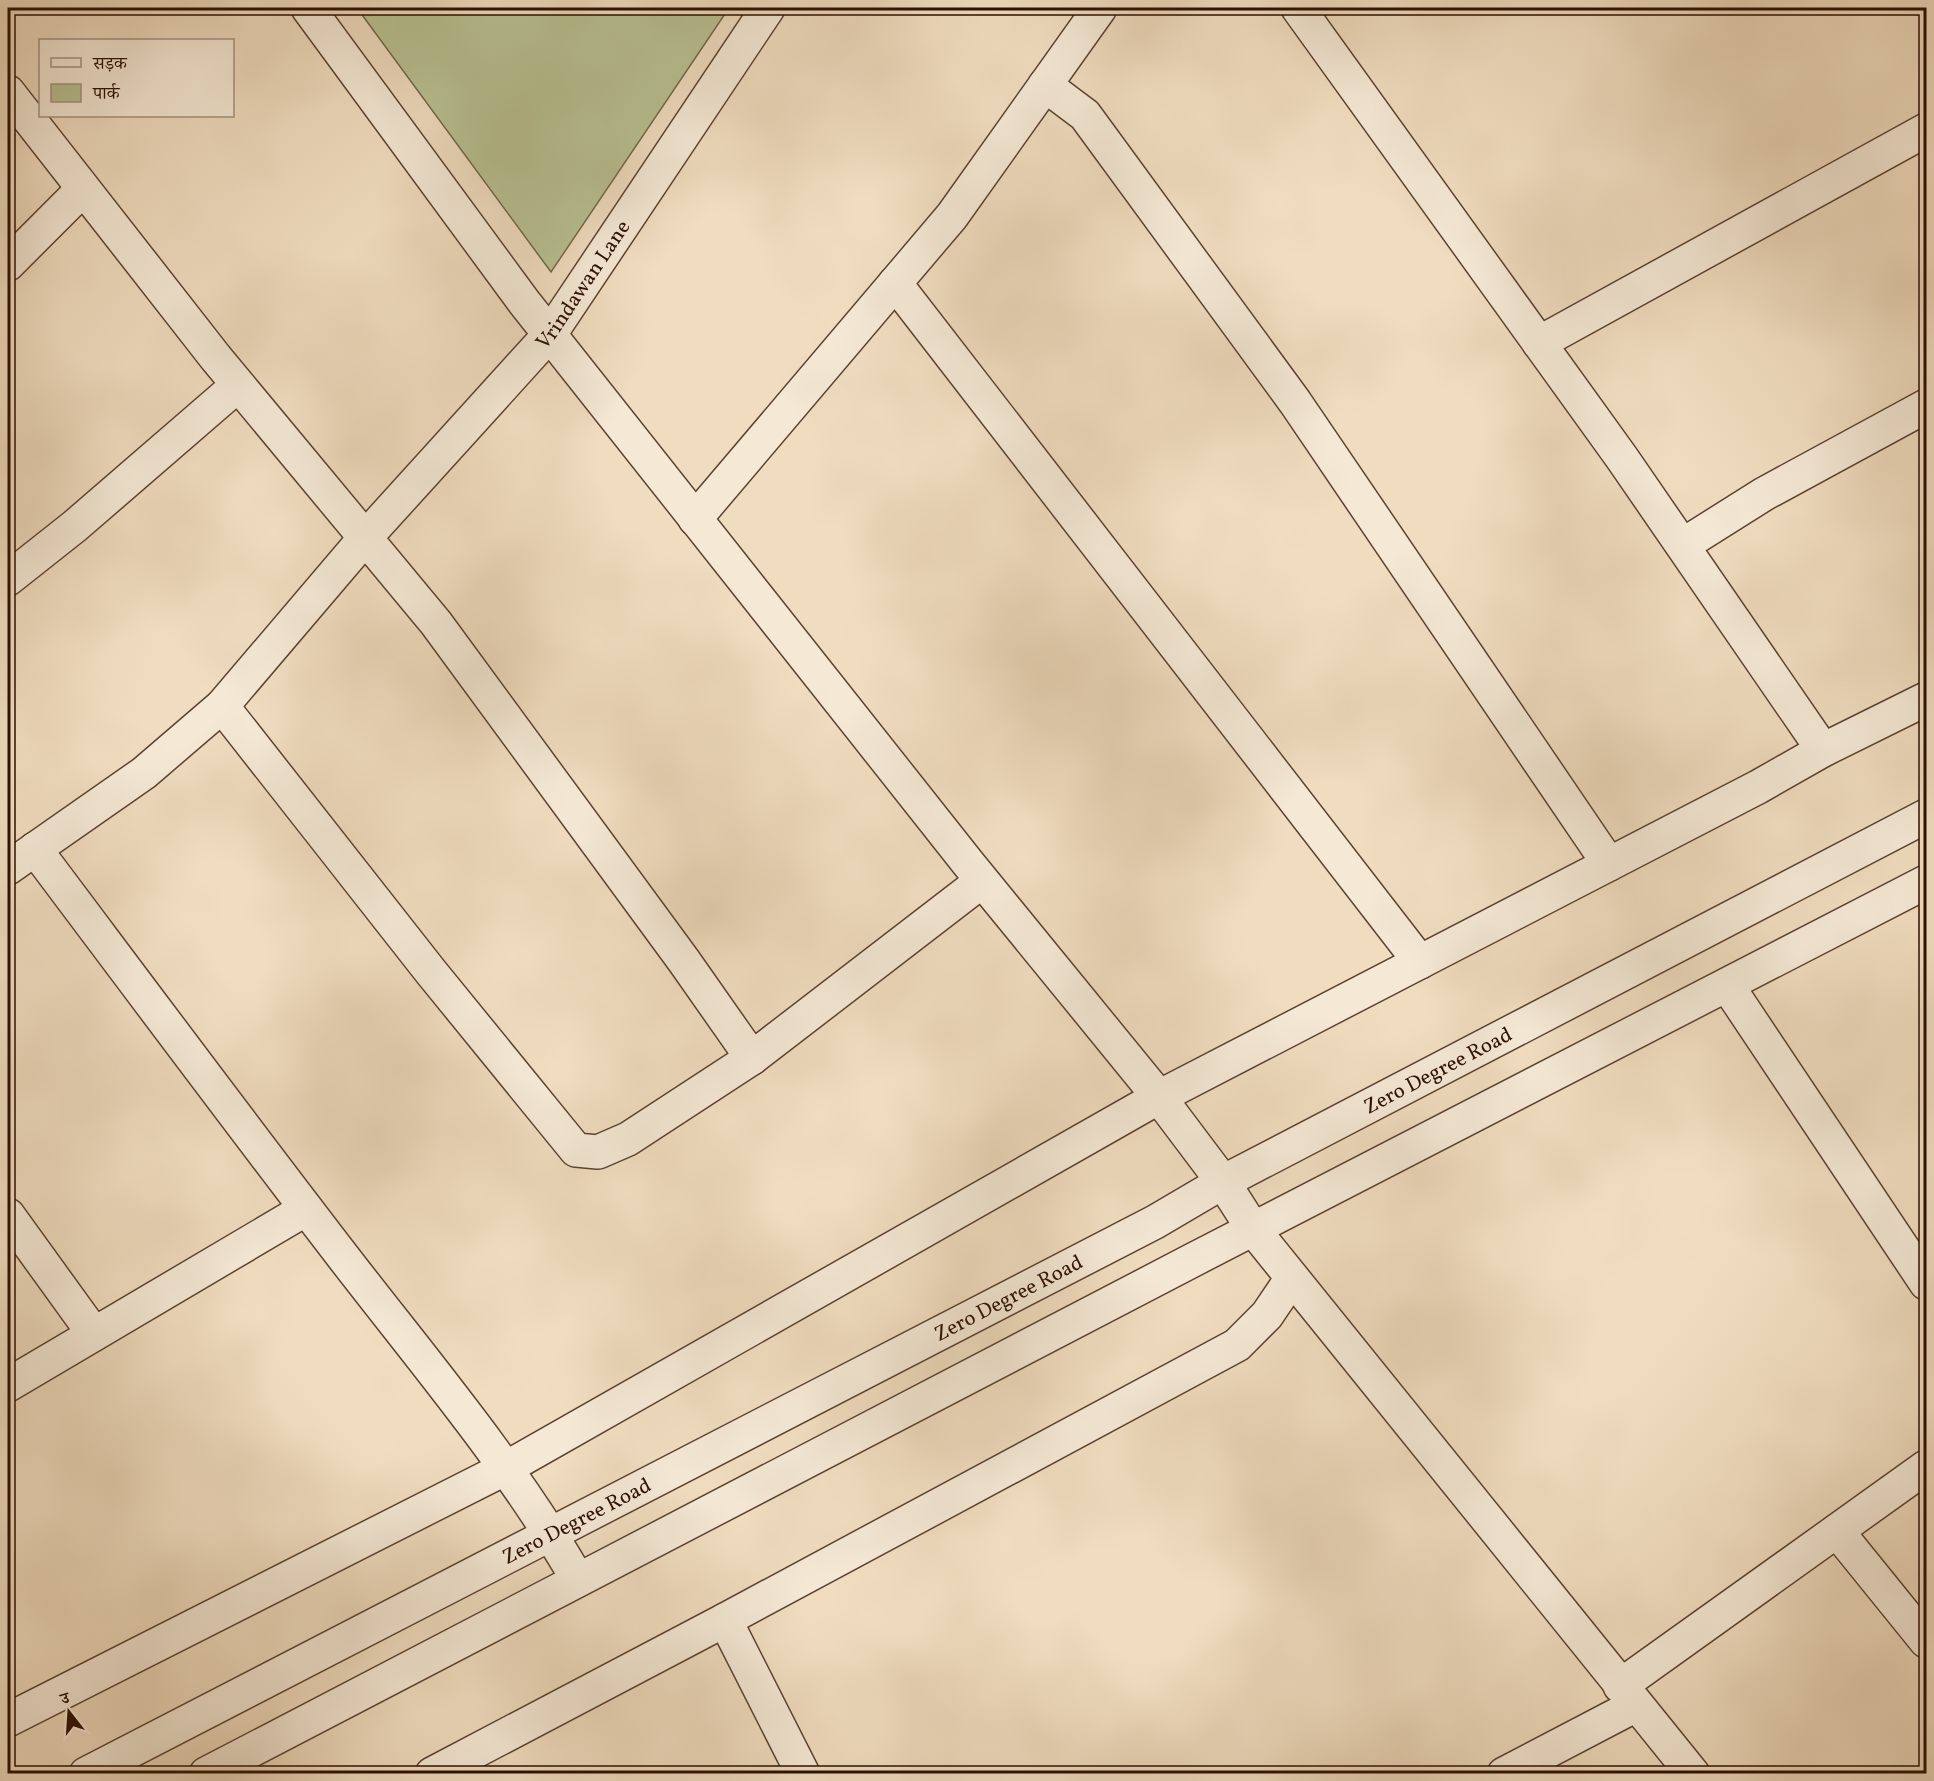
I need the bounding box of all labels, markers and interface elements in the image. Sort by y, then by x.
legend [39,39,234,117]
text: सड़क [92,52,128,77]
text: पार्क [92,82,121,107]
street label: Vrindawan Lane [530,215,638,357]
street label: Zero Degree Road [1359,1021,1518,1122]
street label: Zero Degree Road [930,1249,1088,1350]
street label: Zero Degree Road [498,1472,657,1573]
north arrow [39,1682,99,1742]
text: उ [57,1687,74,1712]

